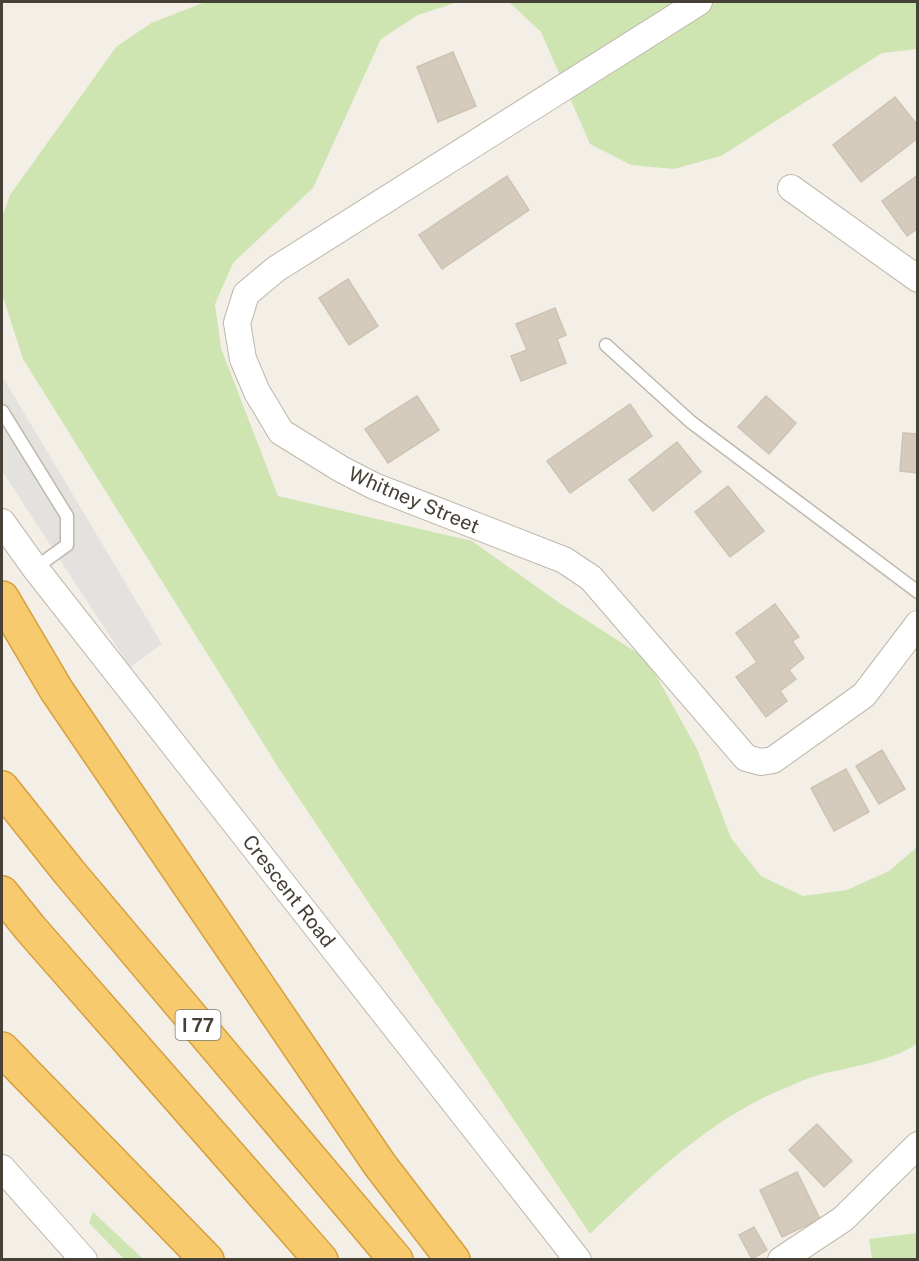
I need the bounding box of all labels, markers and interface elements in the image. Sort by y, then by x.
street label: Whitney Street [345,462,483,538]
street label: Crescent Road [238,830,340,952]
road number: I 77 [176,1010,220,1040]

